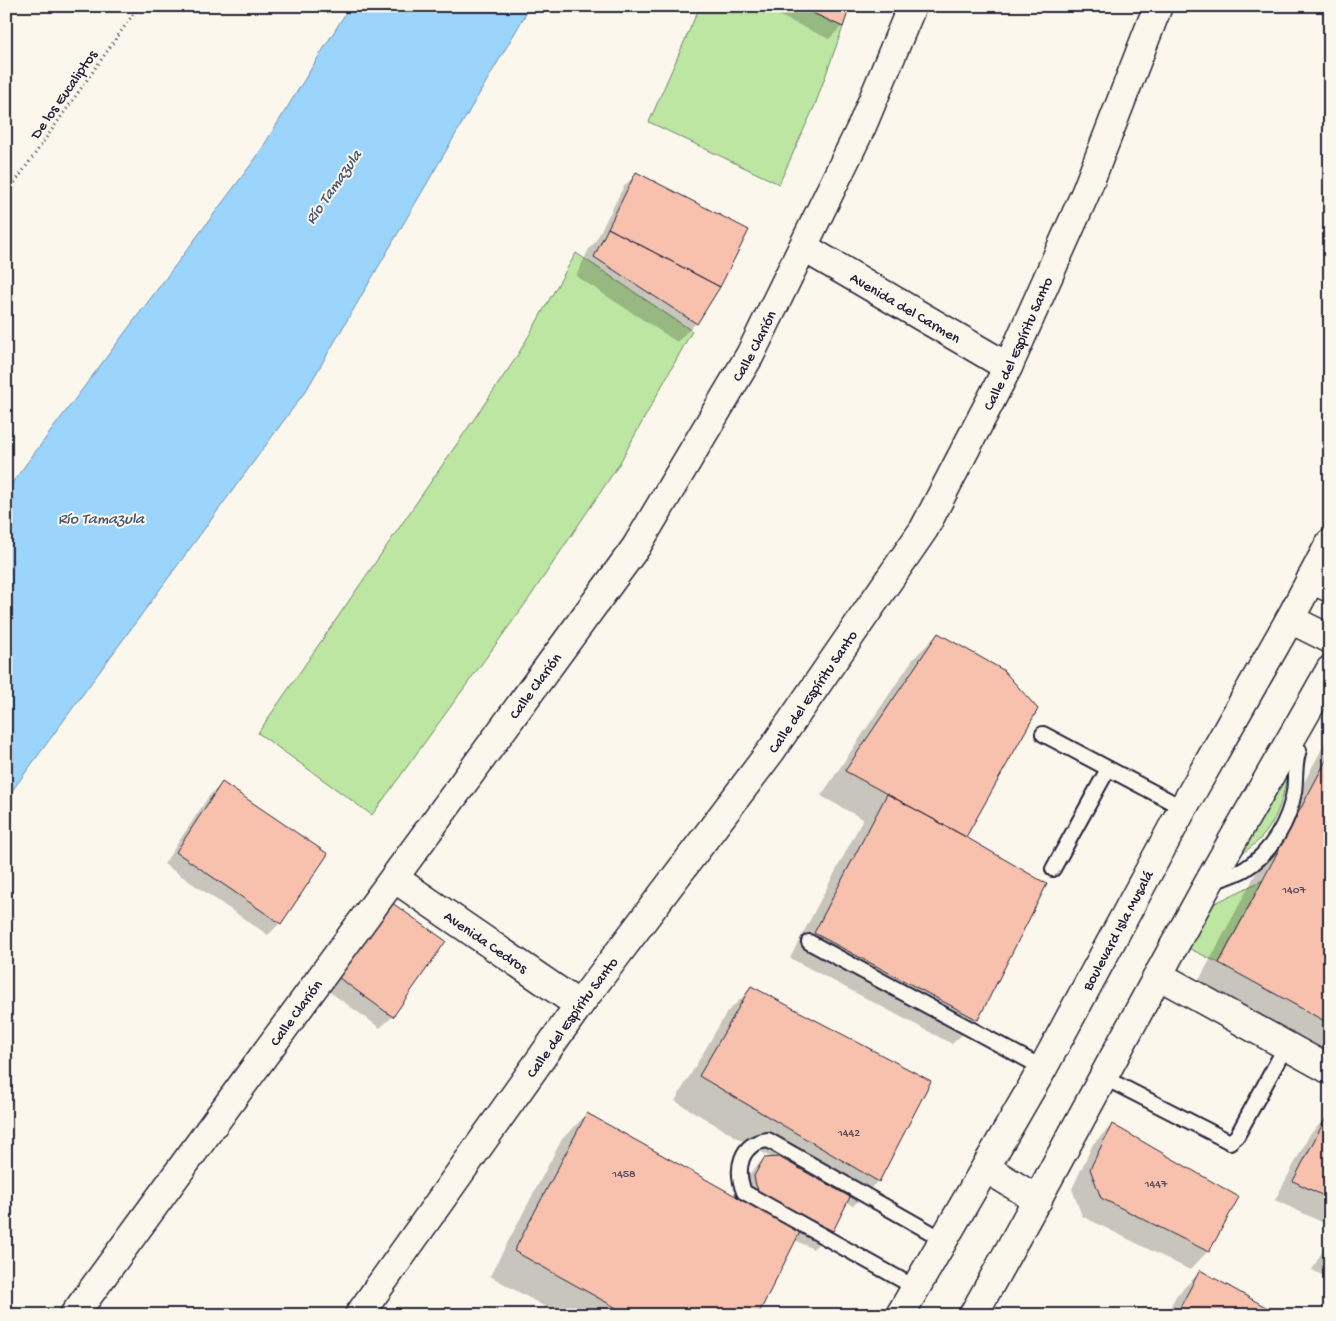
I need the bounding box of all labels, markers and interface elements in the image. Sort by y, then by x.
street label: De los Eucaliptos [27,47,102,144]
water label: Río Tamazula [302,146,368,229]
street label: Avenida del Carmen [846,269,963,348]
street label: Calle del Espíritu Santo [980,275,1058,414]
street label: Calle Clarión [729,308,781,385]
water label: Río Tamazula [58,511,145,530]
street label: Calle del Espíritu Santo [765,627,862,757]
street label: Calle Clarión [506,650,566,723]
street label: Boulevard Isla Musalá [1079,867,1159,995]
house number: 1407 [1281,884,1307,898]
street label: Avenida Cedros [440,908,531,978]
street label: Calle del Espíritu Santo [523,954,623,1082]
street label: Calle Clarión [267,977,327,1050]
house number: 1442 [837,1127,860,1141]
house number: 1458 [611,1168,636,1182]
house number: 1447 [1144,1178,1168,1192]

